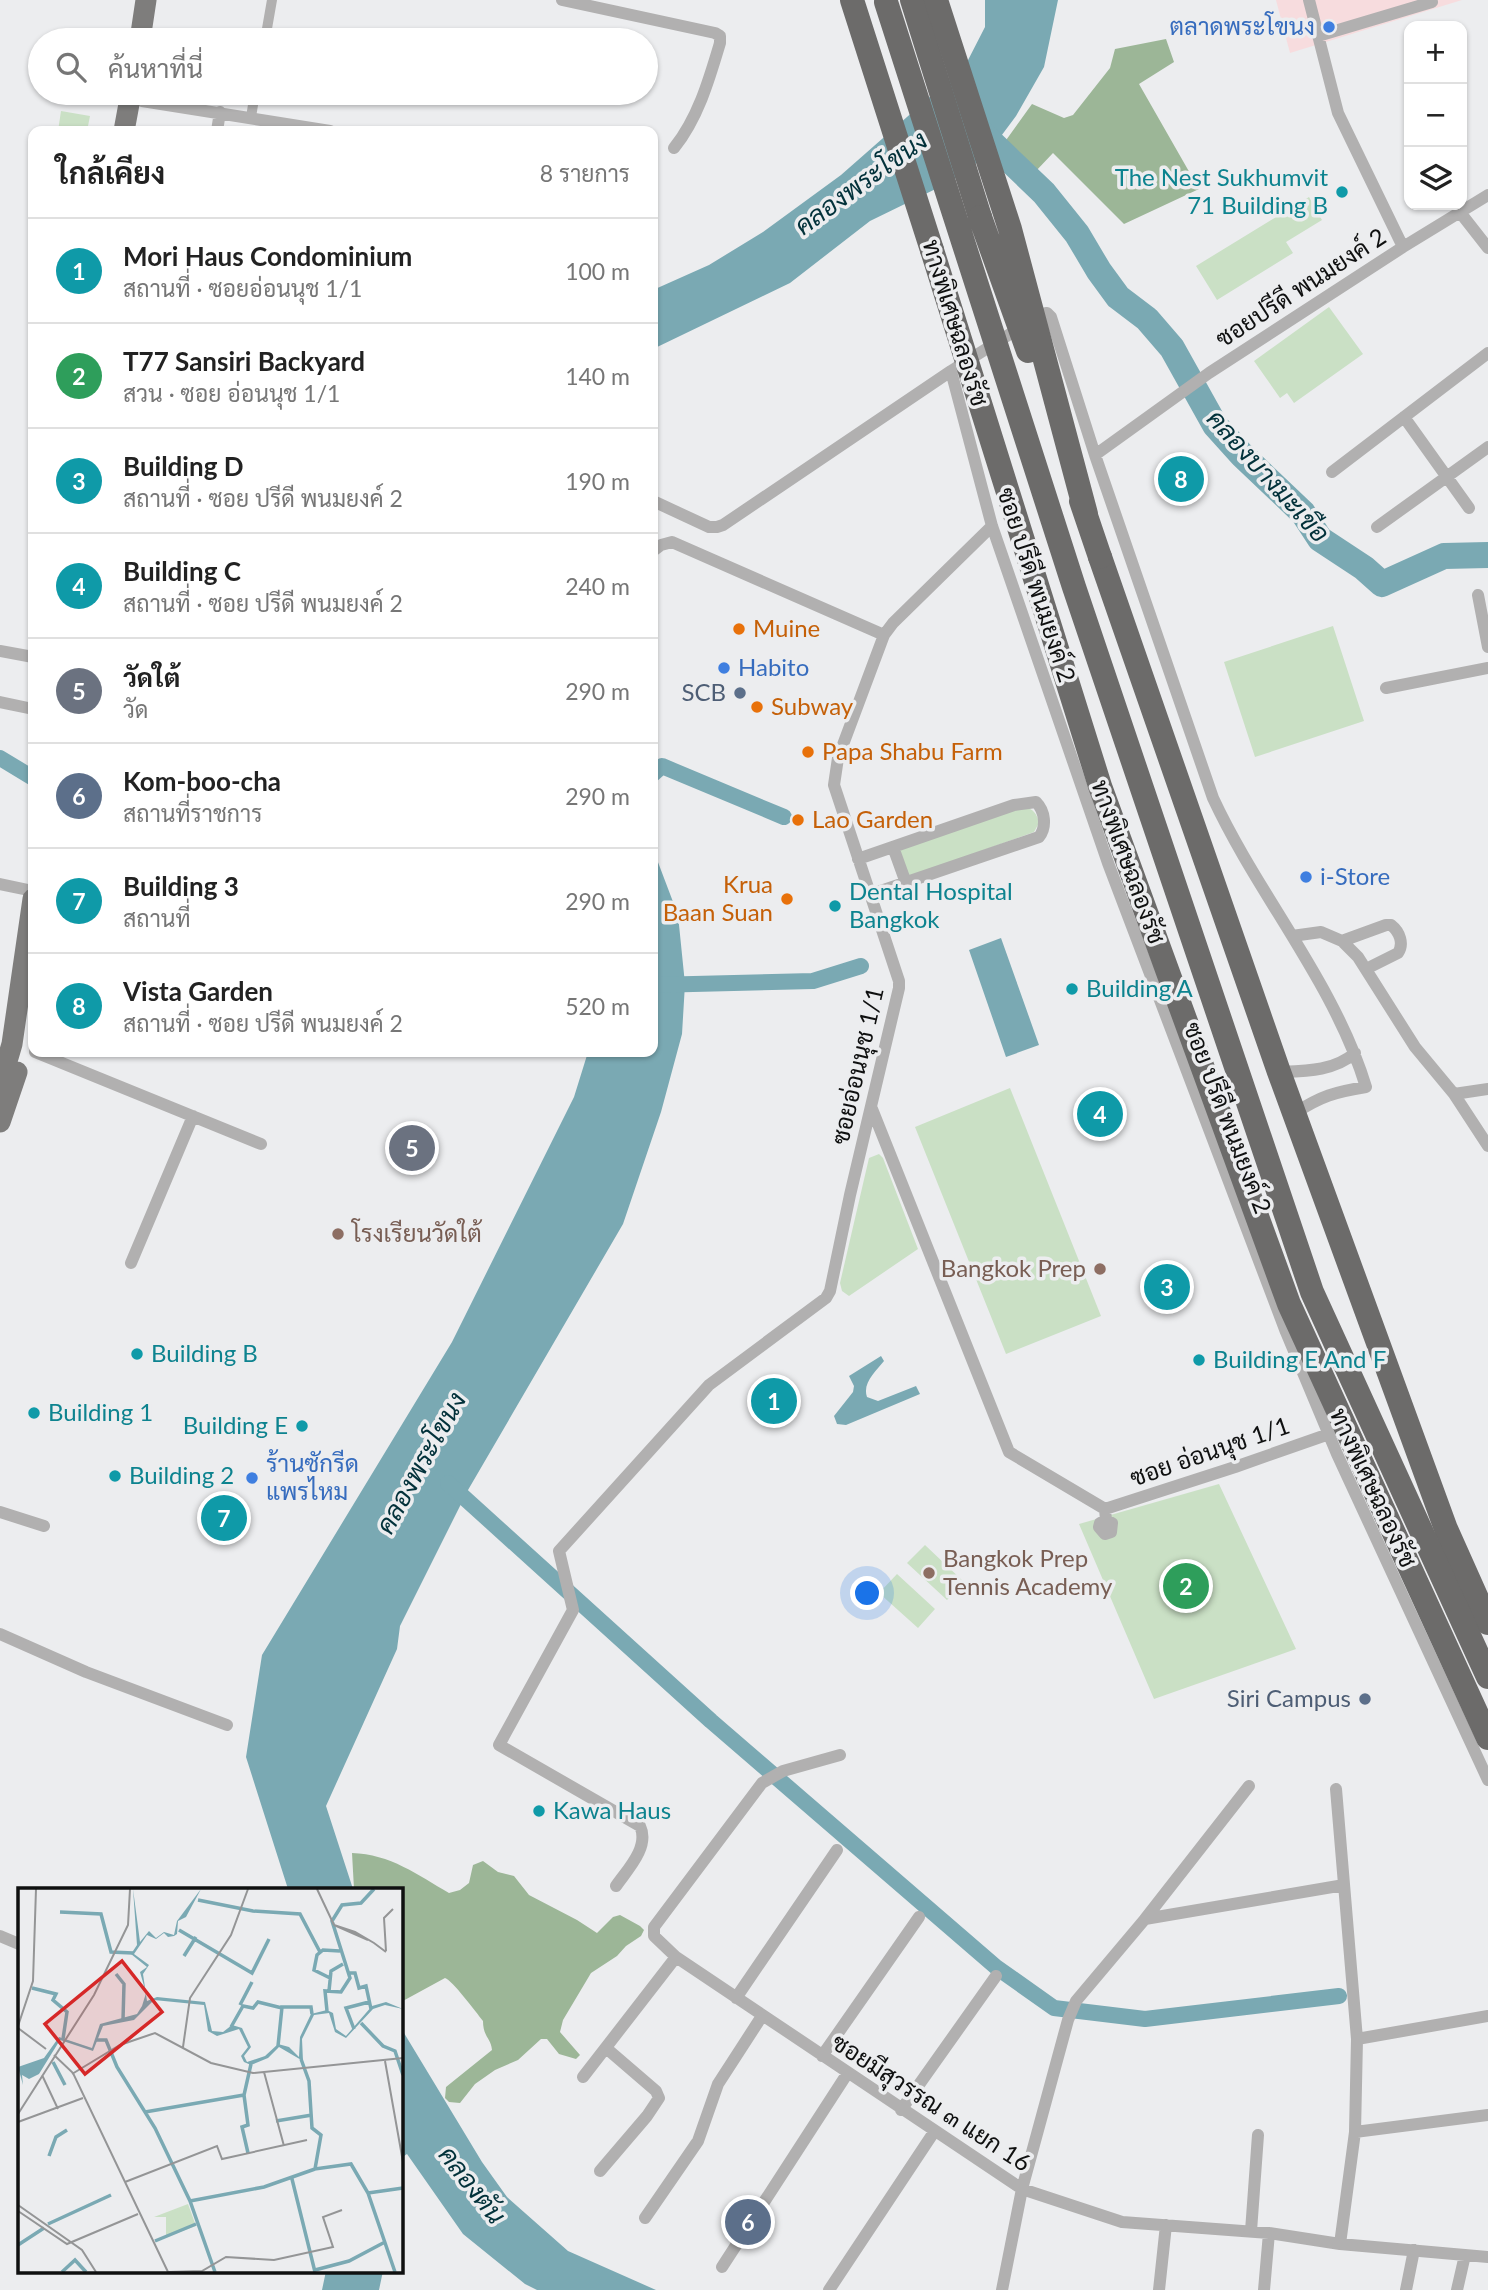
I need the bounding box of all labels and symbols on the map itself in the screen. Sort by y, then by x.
place label: ตลาดพระโขนง [1169,11,1315,40]
marker: ตลาดพระโขนง [1321,19,1337,35]
water label: คลองพระโขนง [788,123,933,241]
place label: The Nest Sukhumvit 71 Building B [1115,162,1328,219]
marker: The Nest Sukhumvit 71 Building B [1334,184,1350,200]
street label: ซอยปรีดี พนมยงค์ 2 [1210,221,1391,352]
street label: ทางพิเศษฉลองรัช [917,236,996,409]
water label: คลองบางมะเขือ [1201,402,1337,548]
pin: 8 [1158,453,1204,505]
street label: ซอย ปรีดี พนมยงค์ 2 [992,484,1083,686]
place label: Muine [753,613,820,642]
marker: Muine [731,621,747,637]
place label: Habito [738,652,809,681]
marker: Habito [716,660,732,676]
place label: SCB [681,677,726,706]
marker: SCB [732,685,748,701]
place label: Subway [771,691,854,720]
marker: Subway [749,699,765,715]
place label: Papa Shabu Farm [822,736,1003,765]
marker: Papa Shabu Farm [800,744,816,760]
street label: ทางพิเศษฉลองรัช [1086,775,1173,947]
place label: Lao Garden [812,804,933,833]
marker: Lao Garden [790,812,806,828]
place label: i-Store [1320,861,1390,890]
place label: Krua Baan Suan [663,869,773,926]
marker: i-Store [1298,869,1314,885]
place label: Dental Hospital Bangkok [849,876,1013,933]
marker: Krua Baan Suan [779,891,795,907]
marker: Dental Hospital Bangkok [827,898,843,914]
place label: Building A [1086,973,1193,1002]
marker: Building A [1064,981,1080,997]
street label: ซอยอ่อนนุช 1/1 [824,984,892,1148]
street label: ซอย ปรีดี พนมยงค์ 2 [1179,1018,1278,1217]
pin: 4 [1077,1088,1123,1140]
pin: 5 [389,1122,435,1174]
place label: โรงเรียนวัดใต้ [350,1218,483,1247]
marker: โรงเรียนวัดใต้ [330,1226,346,1242]
place label: Bangkok Prep [941,1253,1086,1282]
marker: Bangkok Prep [1092,1261,1108,1277]
pin: 3 [1144,1261,1190,1313]
place label: Building B [151,1338,258,1367]
place label: Building E And F [1213,1344,1386,1373]
marker: Building B [129,1346,145,1362]
marker: Building E And F [1191,1352,1207,1368]
pin: 1 [751,1375,797,1427]
water label: คลองพระโขนง [368,1386,472,1539]
place label: Building 1 [48,1397,153,1426]
street label: ทางพิเศษฉลองรัช [1325,1403,1424,1572]
marker: Building 1 [26,1405,42,1421]
place label: Building E [183,1410,288,1439]
street label: ซอย อ่อนนุช 1/1 [1126,1410,1294,1494]
marker: Building E [294,1418,310,1434]
place label: ร้านซักรีด แพรไหม [266,1448,359,1505]
place label: Building 2 [129,1460,234,1489]
marker: Building 2 [107,1468,123,1484]
marker: ร้านซักรีด แพรไหม [244,1470,260,1486]
pin: 7 [201,1492,247,1544]
place label: Bangkok Prep Tennis Academy [943,1543,1113,1600]
pin: 2 [1163,1560,1209,1612]
marker: Bangkok Prep Tennis Academy [921,1565,937,1581]
your location [850,1576,884,1610]
place label: Siri Campus [1227,1683,1351,1712]
marker: Siri Campus [1357,1691,1373,1707]
place label: Kawa Haus [553,1795,671,1824]
marker: Kawa Haus [531,1803,547,1819]
inset map [18,1888,402,2272]
street label: ซอยมีสุวรรณ ๓ แยก 16 [825,2027,1037,2179]
water label: คลองตัน [432,2139,513,2230]
pin: 6 [725,2196,771,2248]

